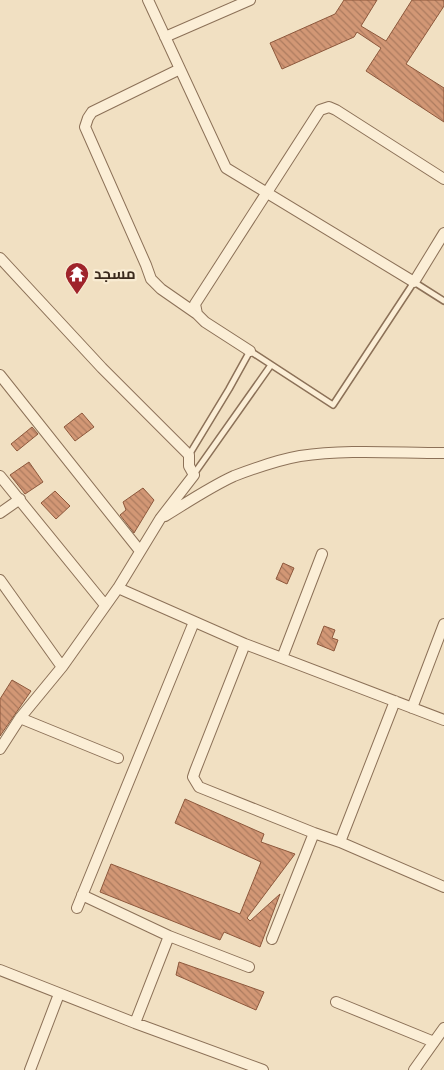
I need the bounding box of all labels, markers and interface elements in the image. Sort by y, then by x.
temple icon: مسجد [64,261,90,295]
place label: مسجد [94,266,136,282]

